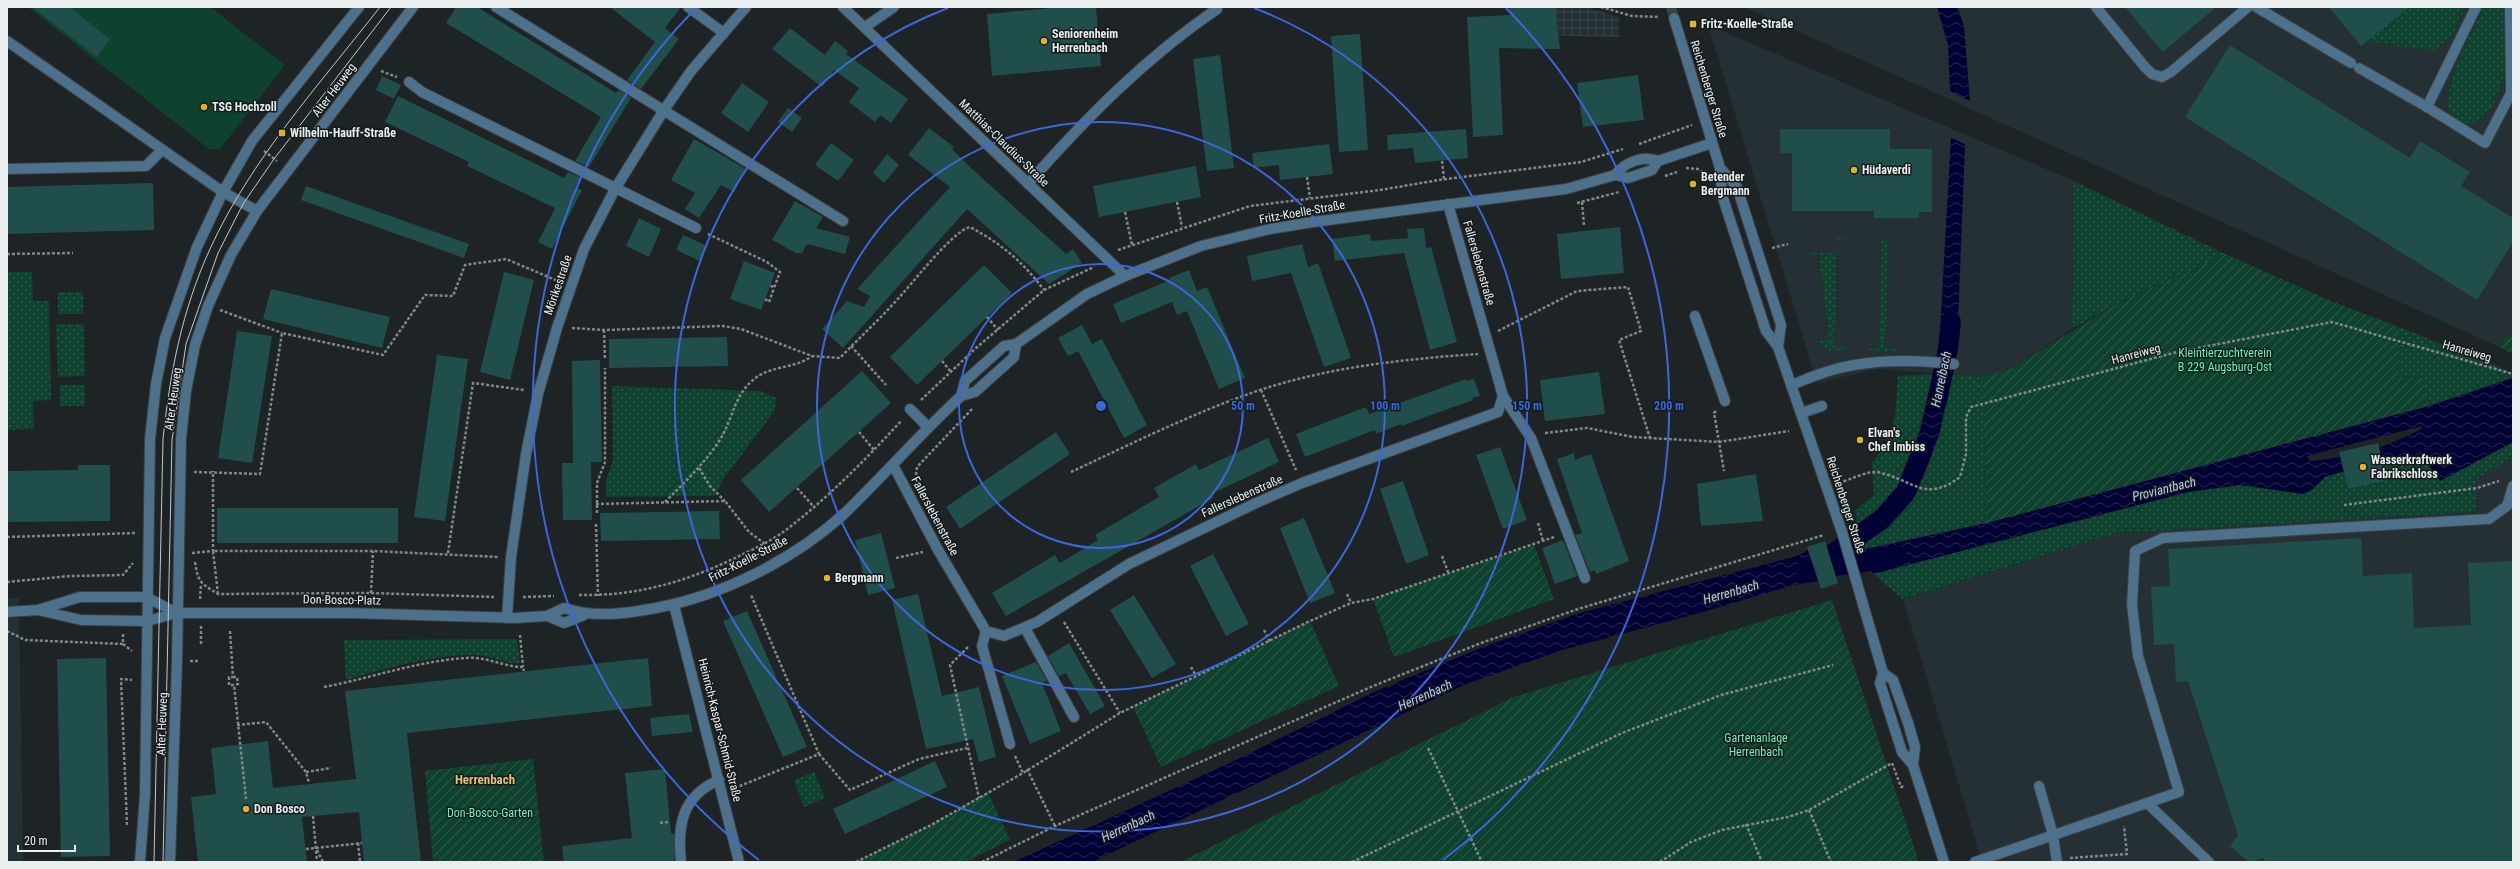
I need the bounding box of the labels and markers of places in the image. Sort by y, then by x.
place label: Fritz-Koelle-Straße [1701,17,1794,31]
marker: Fritz-Koelle-Straße [1688,19,1698,29]
place label: Seniorenheim Herrenbach [1052,27,1118,55]
marker: Seniorenheim Herrenbach [1039,36,1049,46]
place label: TSG Hochzoll [212,100,277,114]
marker: TSG Hochzoll [199,102,209,112]
place label: Wilhelm-Hauff-Straße [290,126,396,140]
marker: Wilhelm-Hauff-Straße [277,128,287,138]
place label: Hüdaverdi [1862,163,1911,177]
marker: Hüdaverdi [1849,165,1859,175]
place label: Betender Bergmann [1701,170,1750,198]
marker: Betender Bergmann [1688,179,1698,189]
centre of rings [1094,399,1108,413]
place label: Elvan's Chef Imbiss [1868,426,1926,454]
marker: Elvan's Chef Imbiss [1855,435,1865,445]
place label: Wasserkraftwerk Fabrikschloss [2371,453,2452,481]
marker: Wasserkraftwerk Fabrikschloss [2358,462,2368,472]
place label: Bergmann [835,571,884,585]
marker: Bergmann [822,573,832,583]
place label: Don Bosco [254,802,305,816]
marker: Don Bosco [241,804,251,814]

